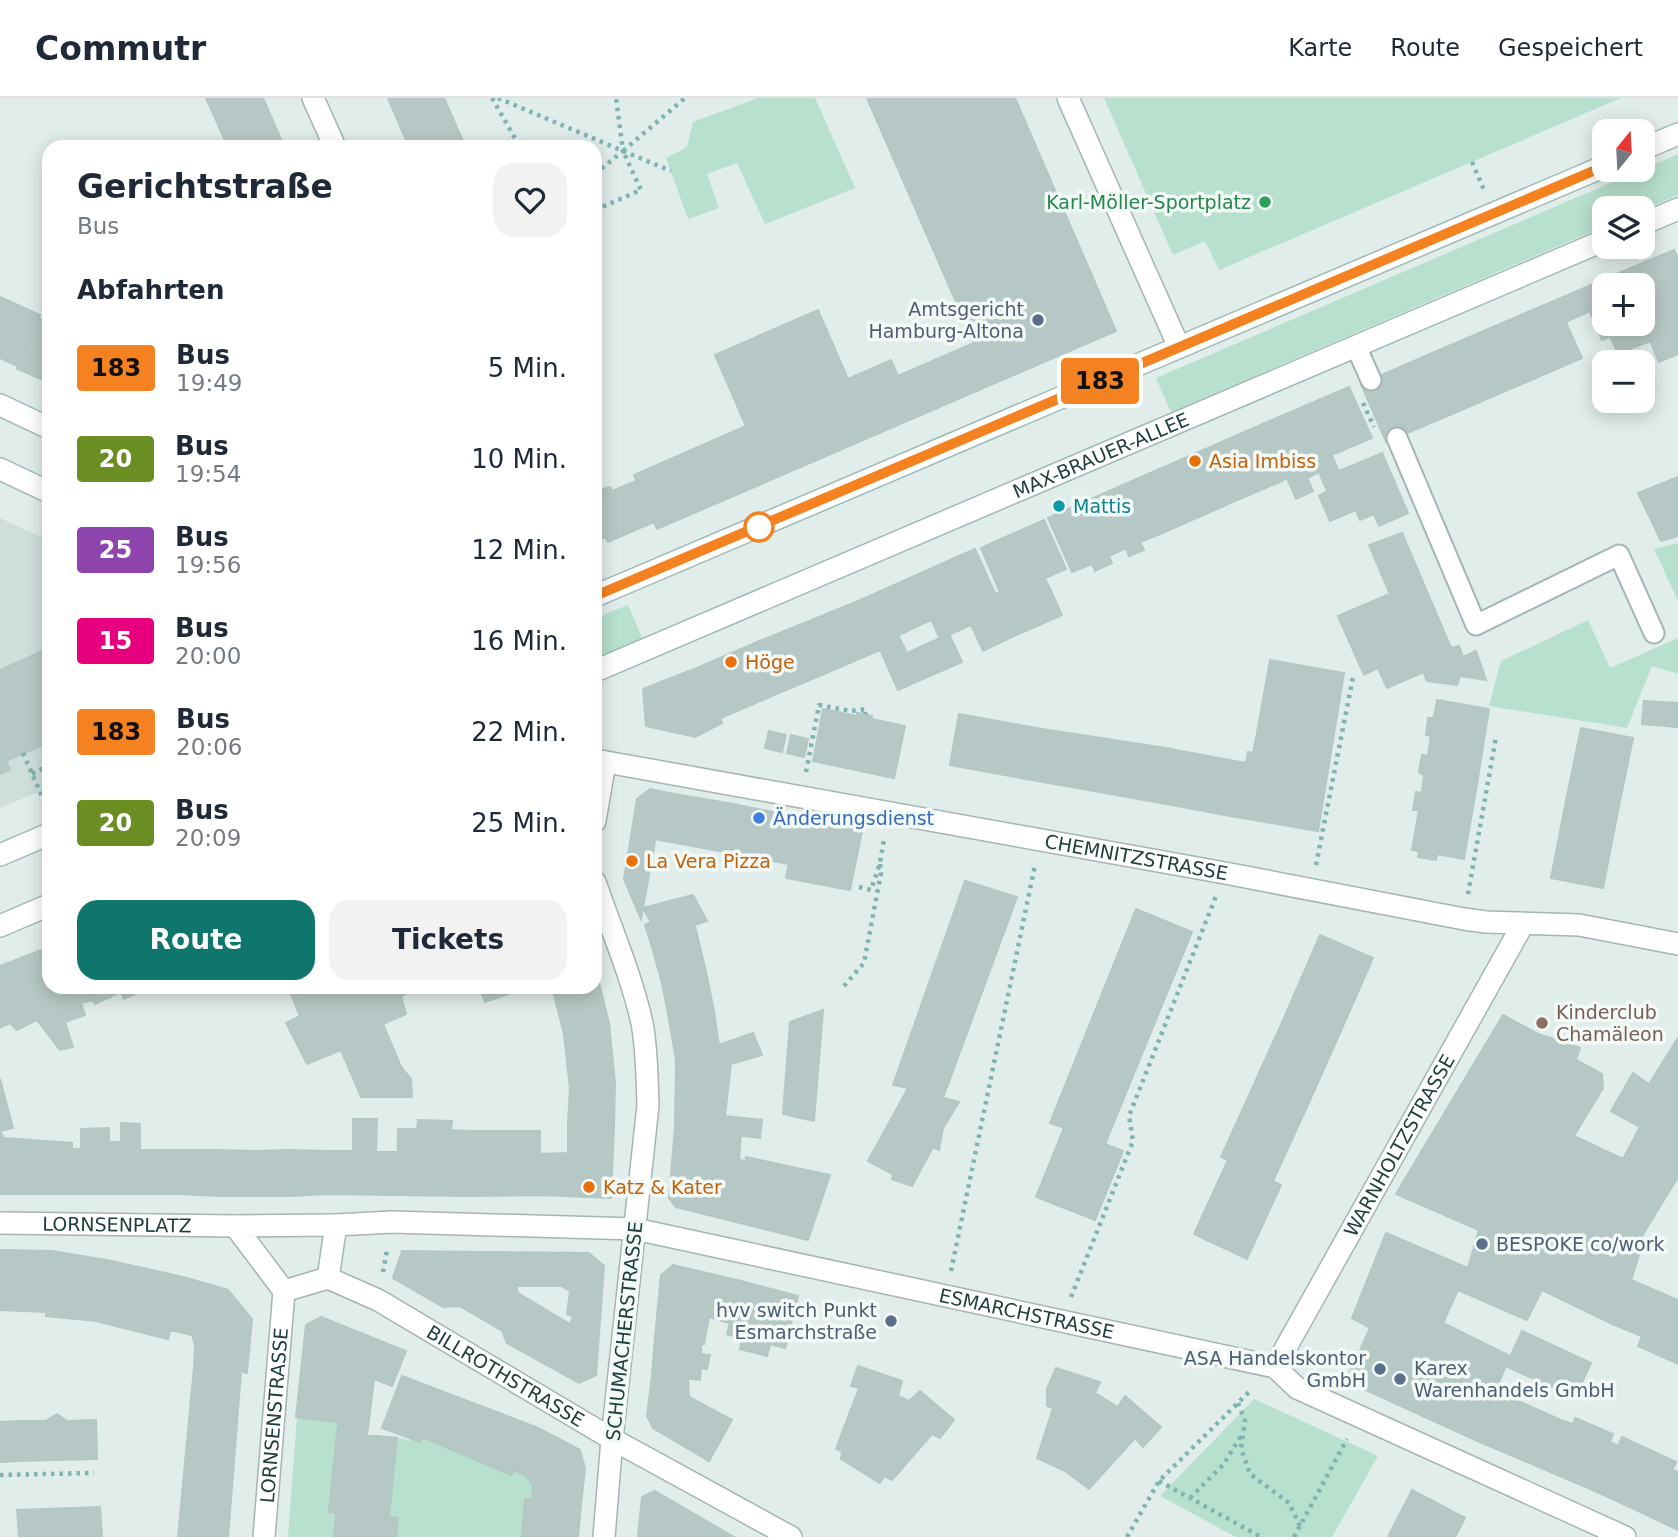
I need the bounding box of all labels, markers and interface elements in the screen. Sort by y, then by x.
text: Commutr [35,29,206,68]
text: Karte [1288,34,1352,62]
text: Route [1390,34,1460,62]
text: Gespeichert [1498,34,1643,62]
north arrow [1592,119,1656,182]
map controls [1592,119,1655,413]
button: heart [493,163,567,237]
text: Gerichtstraße [77,167,333,206]
place label: Karl-Möller-Sportplatz [1046,191,1251,213]
marker: Karl-Möller-Sportplatz [1257,194,1273,210]
button: layers [1592,196,1655,259]
text: Bus [77,213,119,239]
button: + [1592,273,1655,336]
text: Abfahrten [77,275,225,305]
place label: Amtsgericht Hamburg-Altona [868,298,1024,342]
marker: Amtsgericht Hamburg-Altona [1030,312,1046,328]
text: Bus [176,340,230,370]
button: − [1592,350,1655,413]
text: 5 Min. [488,353,567,383]
text: 183 [91,354,141,382]
line badge: 183 [1060,358,1140,404]
text: 183 [1075,367,1125,395]
text: 19:49 [176,370,242,396]
street label: MAX-BRAUER-ALLEE [1010,408,1192,502]
text: Bus [175,431,229,461]
text: 10 Min. [471,444,567,474]
text: 20 [99,445,132,473]
place label: Asia Imbiss [1209,450,1316,472]
marker: Asia Imbiss [1187,453,1203,469]
text: 19:54 [175,461,241,487]
place label: Mattis [1073,495,1131,517]
marker: Mattis [1051,498,1067,514]
unlabelled marker [744,512,774,542]
text: Bus [175,522,229,552]
text: 12 Min. [471,535,567,565]
text: 25 [99,536,132,564]
text: 19:56 [175,552,241,578]
text: Bus [175,613,229,643]
text: 16 Min. [471,626,567,656]
text: 15 [99,627,132,655]
text: 20:00 [175,643,241,669]
place label: Höge [745,651,795,673]
marker: Höge [723,654,739,670]
text: Bus [176,704,230,734]
text: 22 Min. [471,717,567,747]
text: 183 [91,718,141,746]
text: 20:06 [176,734,242,760]
text: Bus [175,795,229,825]
place label: Änderungsdienst [773,807,934,829]
text: 25 Min. [471,808,567,838]
text: 20 [99,809,132,837]
marker: Änderungsdienst [751,810,767,826]
text: 20:09 [175,825,241,851]
street label: CHEMNITZSTRASSE [1043,830,1230,884]
place label: La Vera Pizza [646,850,771,872]
marker: La Vera Pizza [624,853,640,869]
button: Route [77,900,315,980]
button: Tickets [329,900,567,980]
place label: Kinderclub Chamäleon [1556,1001,1664,1045]
marker: Kinderclub Chamäleon [1534,1015,1550,1031]
street label: WARNHOLTZSTRASSE [1339,1050,1459,1240]
place label: Katz & Kater [603,1176,722,1198]
marker: Katz & Kater [581,1179,597,1195]
street label: LORNSENPLATZ [42,1213,192,1236]
street label: SCHUMACHERSTRASSE [602,1220,646,1442]
place label: BESPOKE co/work [1496,1233,1664,1255]
marker: BESPOKE co/work [1474,1236,1490,1252]
street label: ESMARCHSTRASSE [937,1284,1116,1343]
place label: hvv switch Punkt Esmarchstraße [716,1299,877,1343]
marker: hvv switch Punkt Esmarchstraße [883,1313,899,1329]
street label: BILLROTHSTRASSE [423,1321,588,1431]
street label: LORNSENSTRASSE [256,1327,292,1504]
place label: ASA Handelskontor GmbH [1184,1347,1366,1391]
place label: Karex Warenhandels GmbH [1414,1357,1615,1401]
marker: ASA Handelskontor GmbH [1372,1361,1388,1377]
marker: Karex Warenhandels GmbH [1392,1371,1408,1387]

